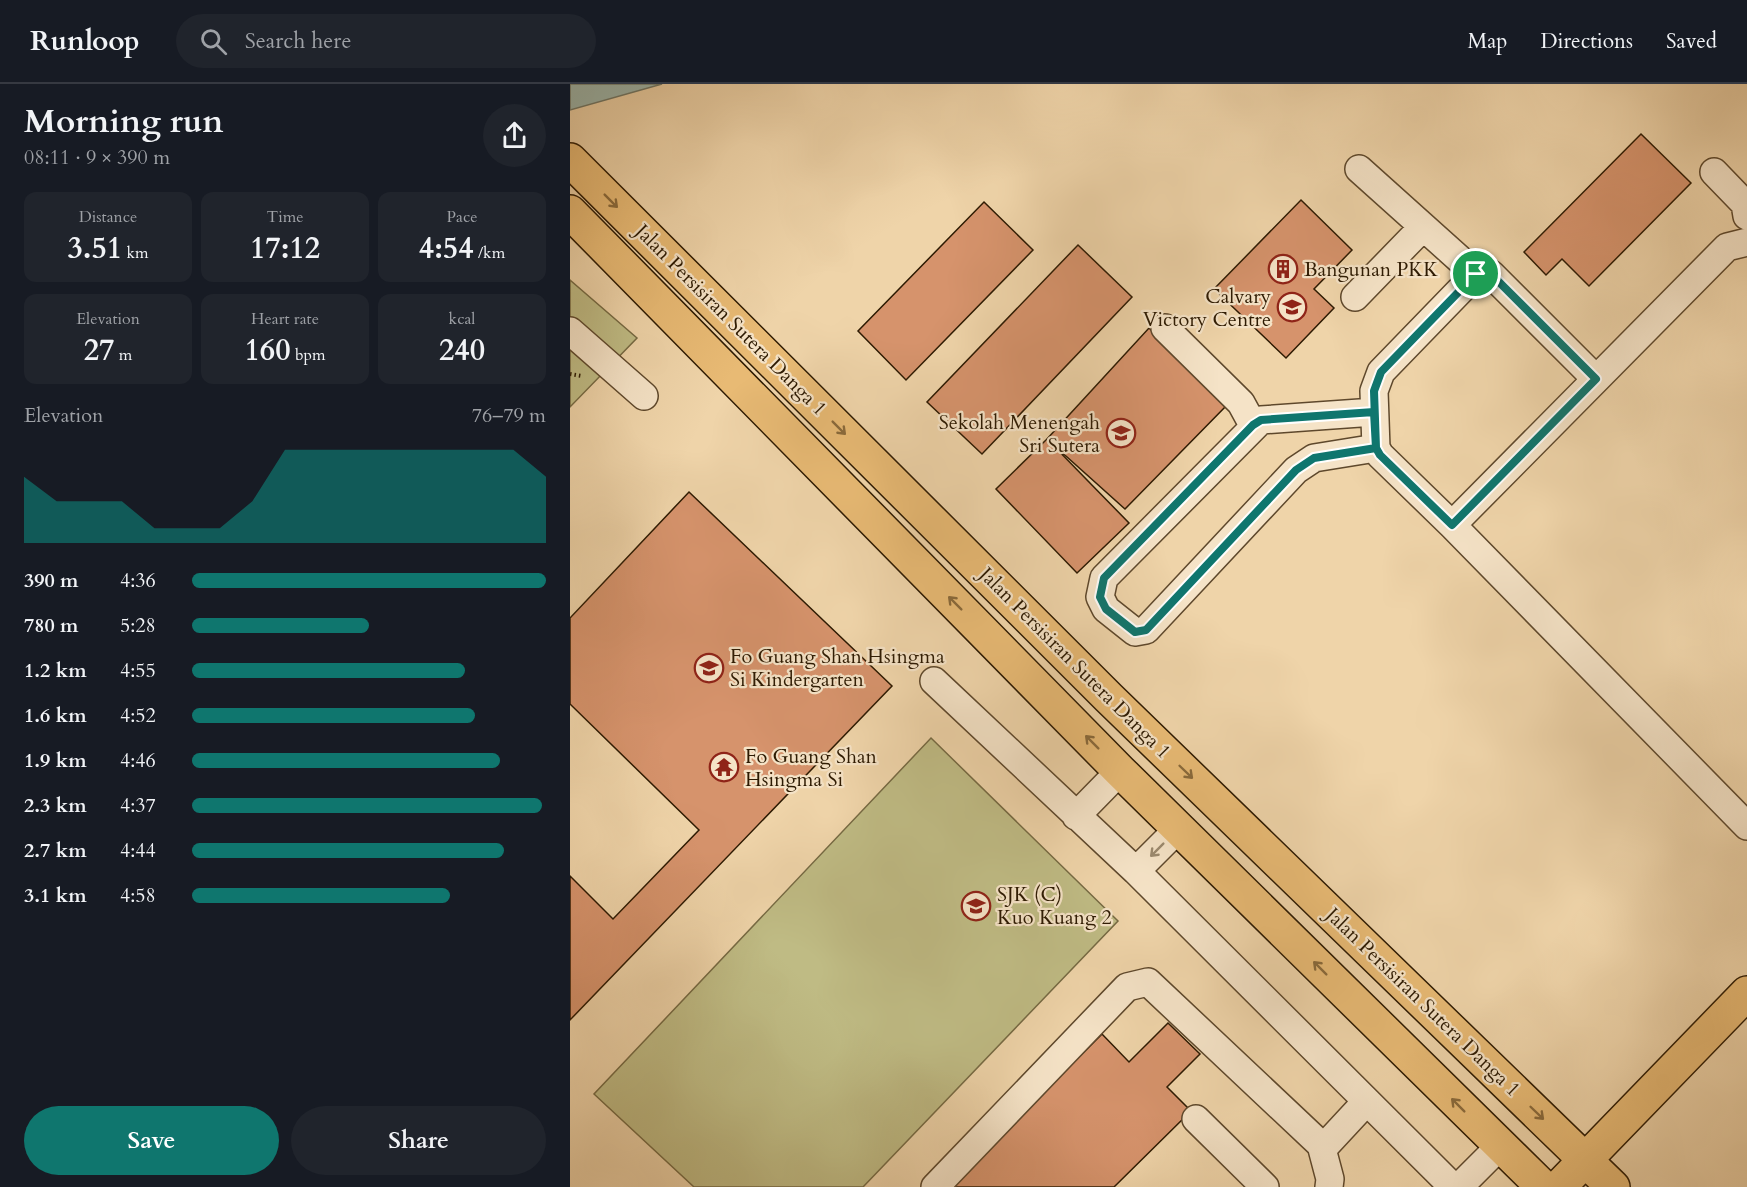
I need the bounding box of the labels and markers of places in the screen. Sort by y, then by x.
pin [1450,248,1501,299]
building icon: Bangunan PKK [1267,253,1299,285]
place label: Bangunan PKK [1304,256,1438,283]
place label: Calvary Victory Centre [1143,283,1271,333]
school or university icon: Calvary Victory Centre [1276,291,1308,323]
place label: Sekolah Menengah Sri Sutera [939,409,1100,459]
school or university icon: Sekolah Menengah Sri Sutera [1105,417,1137,449]
place label: Fo Guang Shan Hsingma Si Kindergarten [730,643,945,693]
school or university icon: Fo Guang Shan Hsingma Si Kindergarten [693,652,725,684]
place label: Fo Guang Shan Hsingma Si [745,743,878,793]
temple icon: Fo Guang Shan Hsingma Si [708,751,740,783]
place label: SJK (C) Kuo Kuang 2 [997,881,1112,931]
school or university icon: SJK (C) Kuo Kuang 2 [960,890,992,922]

